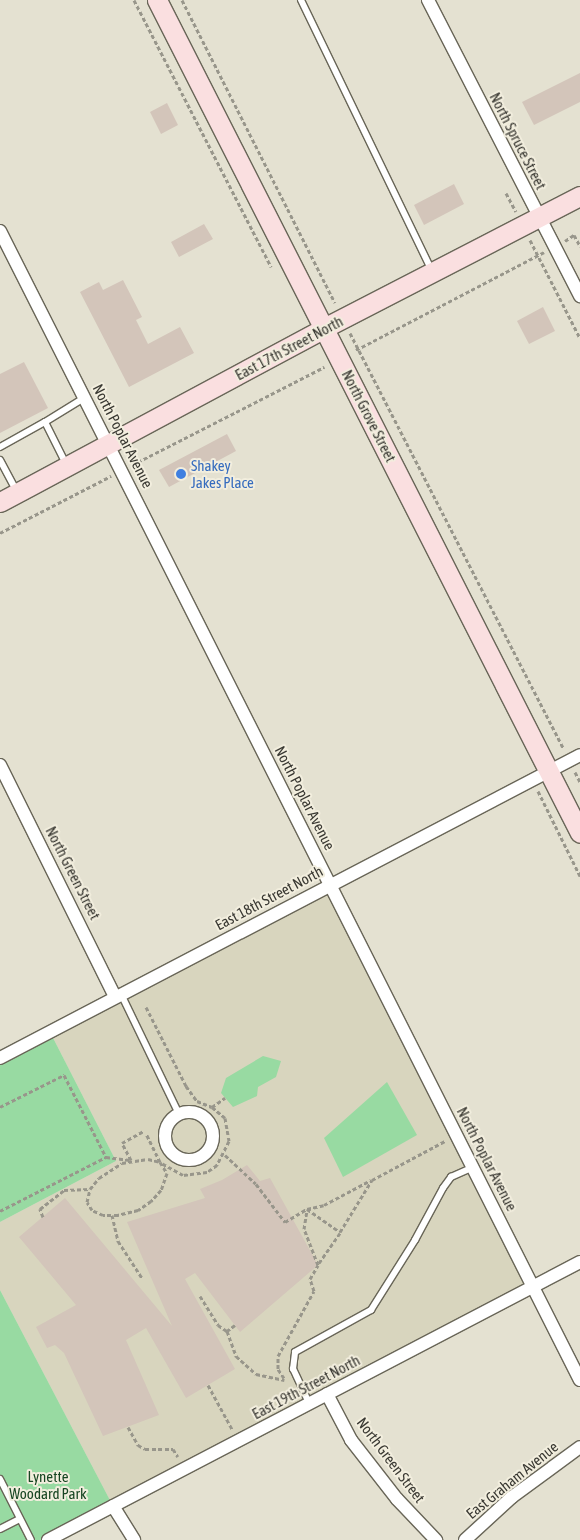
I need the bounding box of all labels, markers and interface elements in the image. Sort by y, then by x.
street label: North Spruce Street [486,90,550,192]
street label: East 17th Street North [232,312,346,384]
street label: North Grove Street [338,367,400,465]
street label: North Poplar Avenue [89,381,157,491]
place label: Shakey Jakes Place [191,456,254,491]
marker: Shakey Jakes Place [175,468,187,480]
street label: North Poplar Avenue [271,743,339,853]
street label: North Green Street [42,823,104,923]
street label: East 18th Street North [212,862,326,934]
street label: North Poplar Avenue [453,1104,521,1214]
street label: East 19th Street North [249,1351,363,1423]
street label: North Green Street [353,1414,429,1506]
street label: East Graham Avenue [463,1438,561,1522]
park label: Lynette Woodard Park [9,1467,87,1502]

